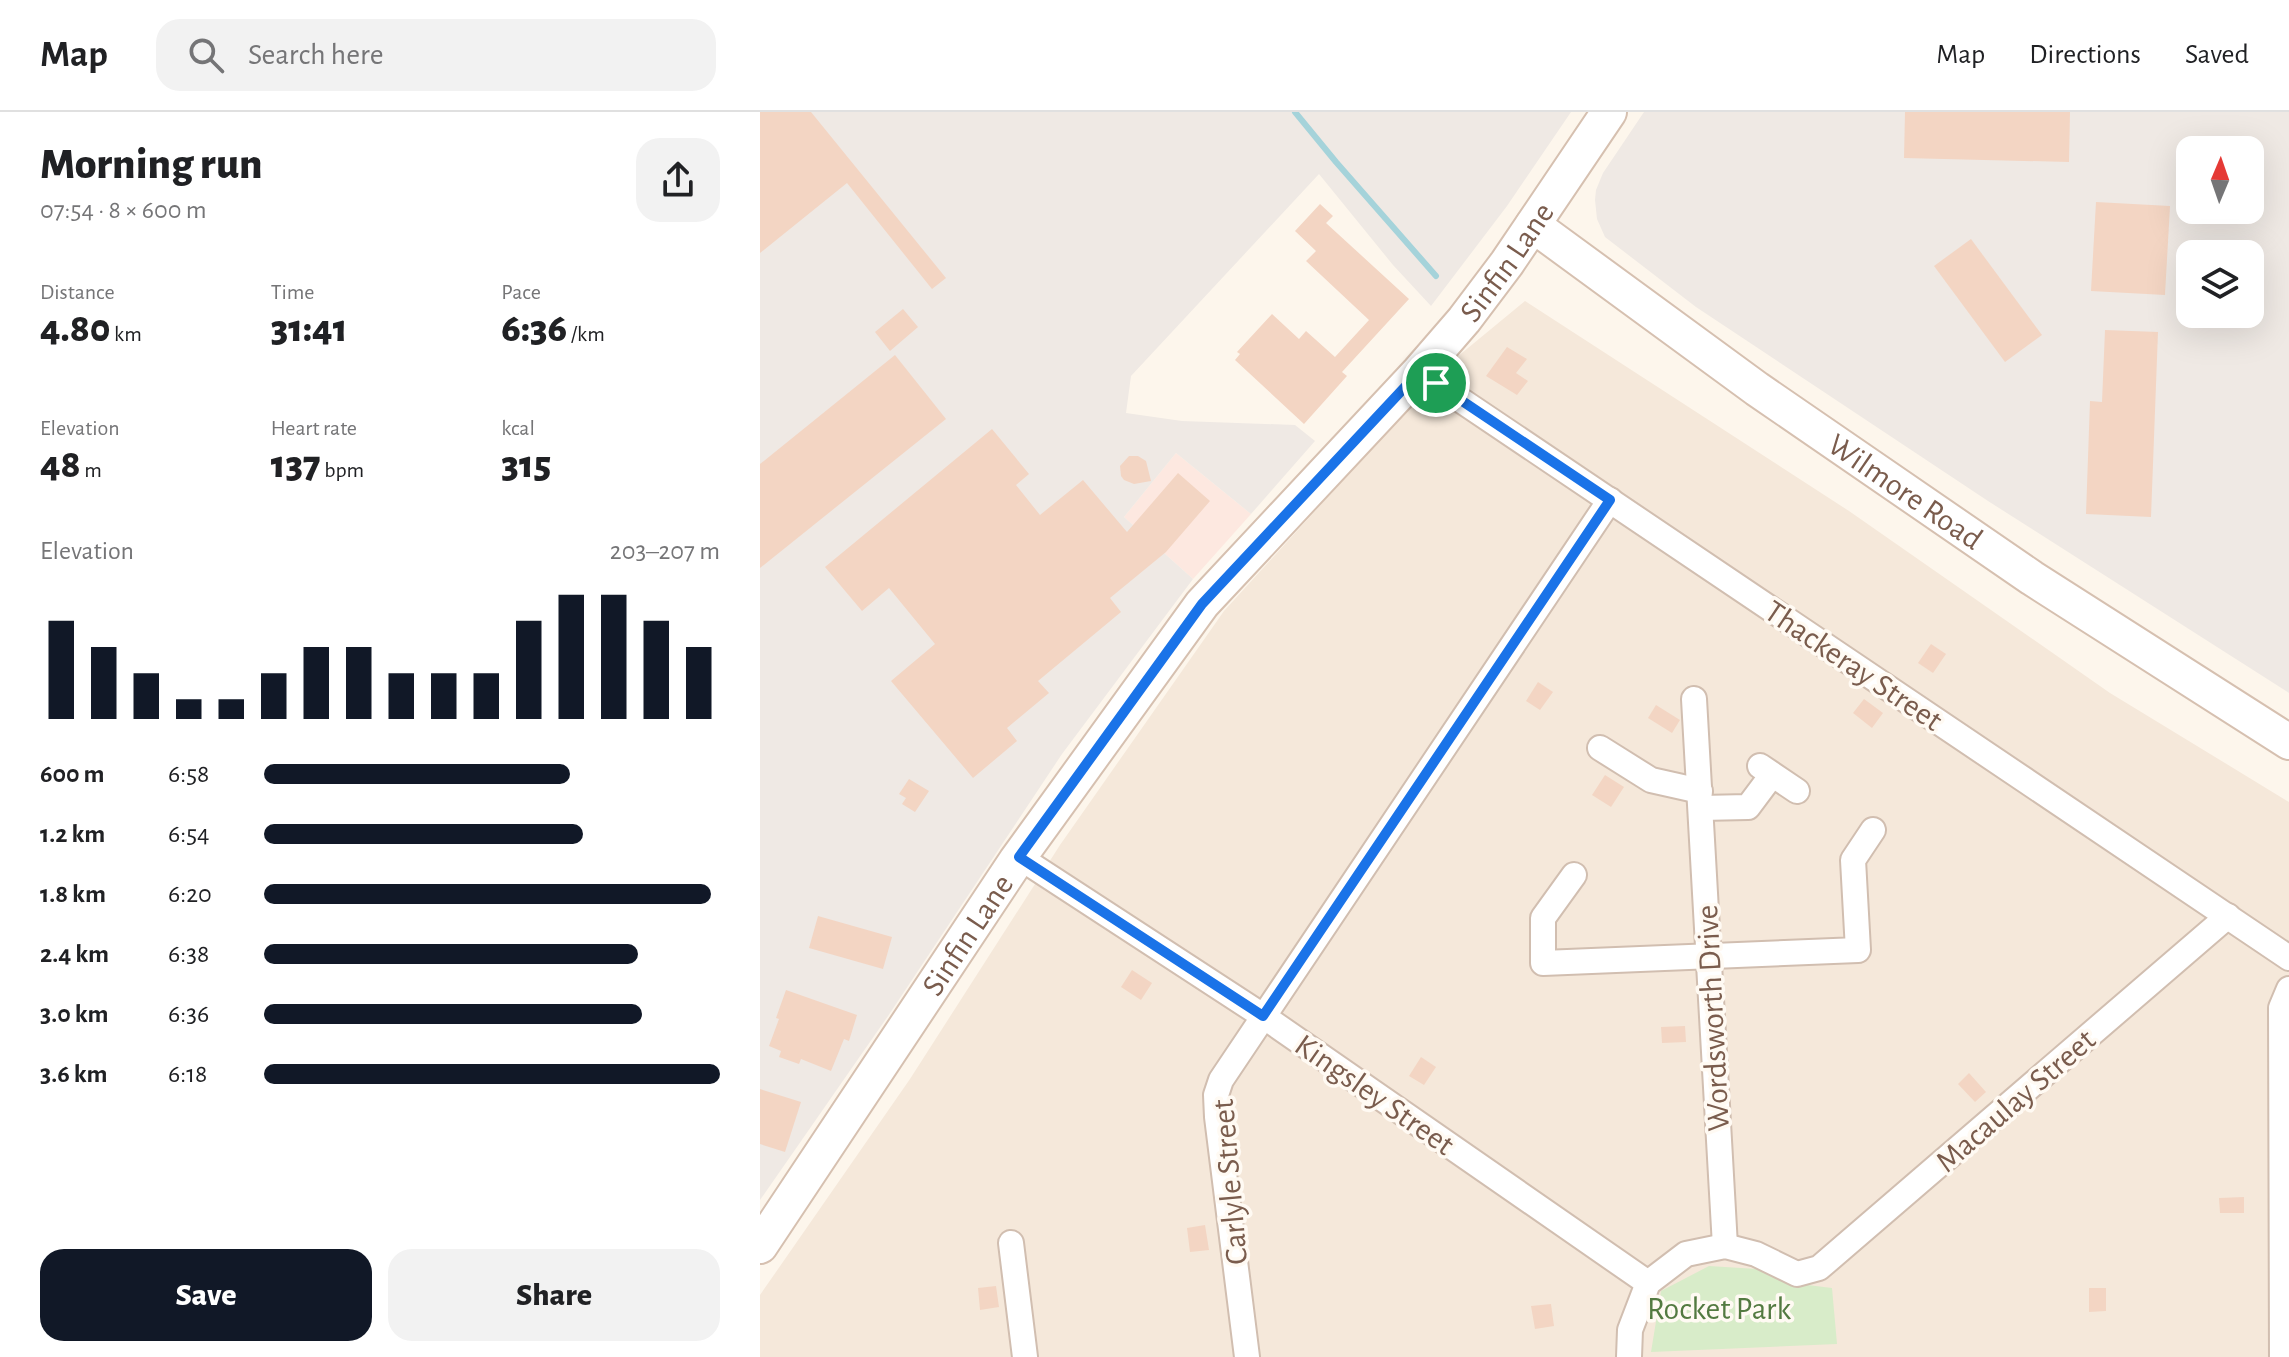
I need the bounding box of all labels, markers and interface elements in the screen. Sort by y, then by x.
search box [156,19,716,91]
icon: search [184,33,228,77]
text: Map [40,36,108,74]
text: Search here [248,40,384,70]
text: Map [1936,41,1985,69]
text: Directions [2029,41,2141,69]
text: Saved [2185,41,2249,69]
north arrow [2176,136,2264,224]
map controls [2176,136,2264,328]
button: share [636,138,720,222]
text: Morning run [40,143,263,187]
text: 07:54 · 8 × 600 m [40,197,207,223]
street label: Sinfin Lane [1454,197,1560,328]
button: layers [2176,240,2264,328]
text: Distance [40,281,115,303]
text: Time [271,281,315,303]
text: Pace [501,281,541,303]
text: 4.80 [40,309,110,349]
text: 31:41 [271,309,347,349]
text: 6:36 [501,309,567,349]
text: km [110,323,142,345]
text: /km [567,323,605,345]
pin [1402,349,1470,417]
icon: arrive [1414,361,1458,405]
text: Elevation [40,417,120,439]
text: Heart rate [271,417,357,439]
text: kcal [501,417,535,439]
street label: Wilmore Road [1822,428,1988,556]
text: 48 [40,445,81,485]
text: 137 [271,445,321,485]
text: 315 [501,445,551,485]
text: m [81,459,102,481]
text: bpm [321,459,364,481]
text: Elevation [40,538,134,564]
text: 203–207 m [610,538,720,564]
street label: Thackeray Street [1759,595,1948,737]
text: 600 m [40,761,105,787]
text: 6:58 [168,761,209,787]
text: 1.2 km [40,821,105,847]
text: 6:54 [168,821,210,847]
street label: Sinfin Lane [916,869,1019,1001]
text: 1.8 km [40,881,106,907]
text: 6:20 [168,881,212,907]
street label: Wordsworth Drive [1691,904,1735,1132]
text: 2.4 km [40,941,109,967]
text: 6:38 [168,941,209,967]
text: 3.0 km [40,1001,108,1027]
text: 6:36 [168,1001,209,1027]
street label: Macaulay Street [1930,1023,2101,1178]
street label: Kingsley Street [1289,1028,1460,1161]
text: 3.6 km [40,1061,108,1087]
text: 6:18 [168,1061,207,1087]
street label: Carlyle Street [1207,1098,1253,1266]
button: Save [40,1249,372,1341]
button: Share [388,1249,720,1341]
park label: Rocket Park [1647,1293,1791,1325]

